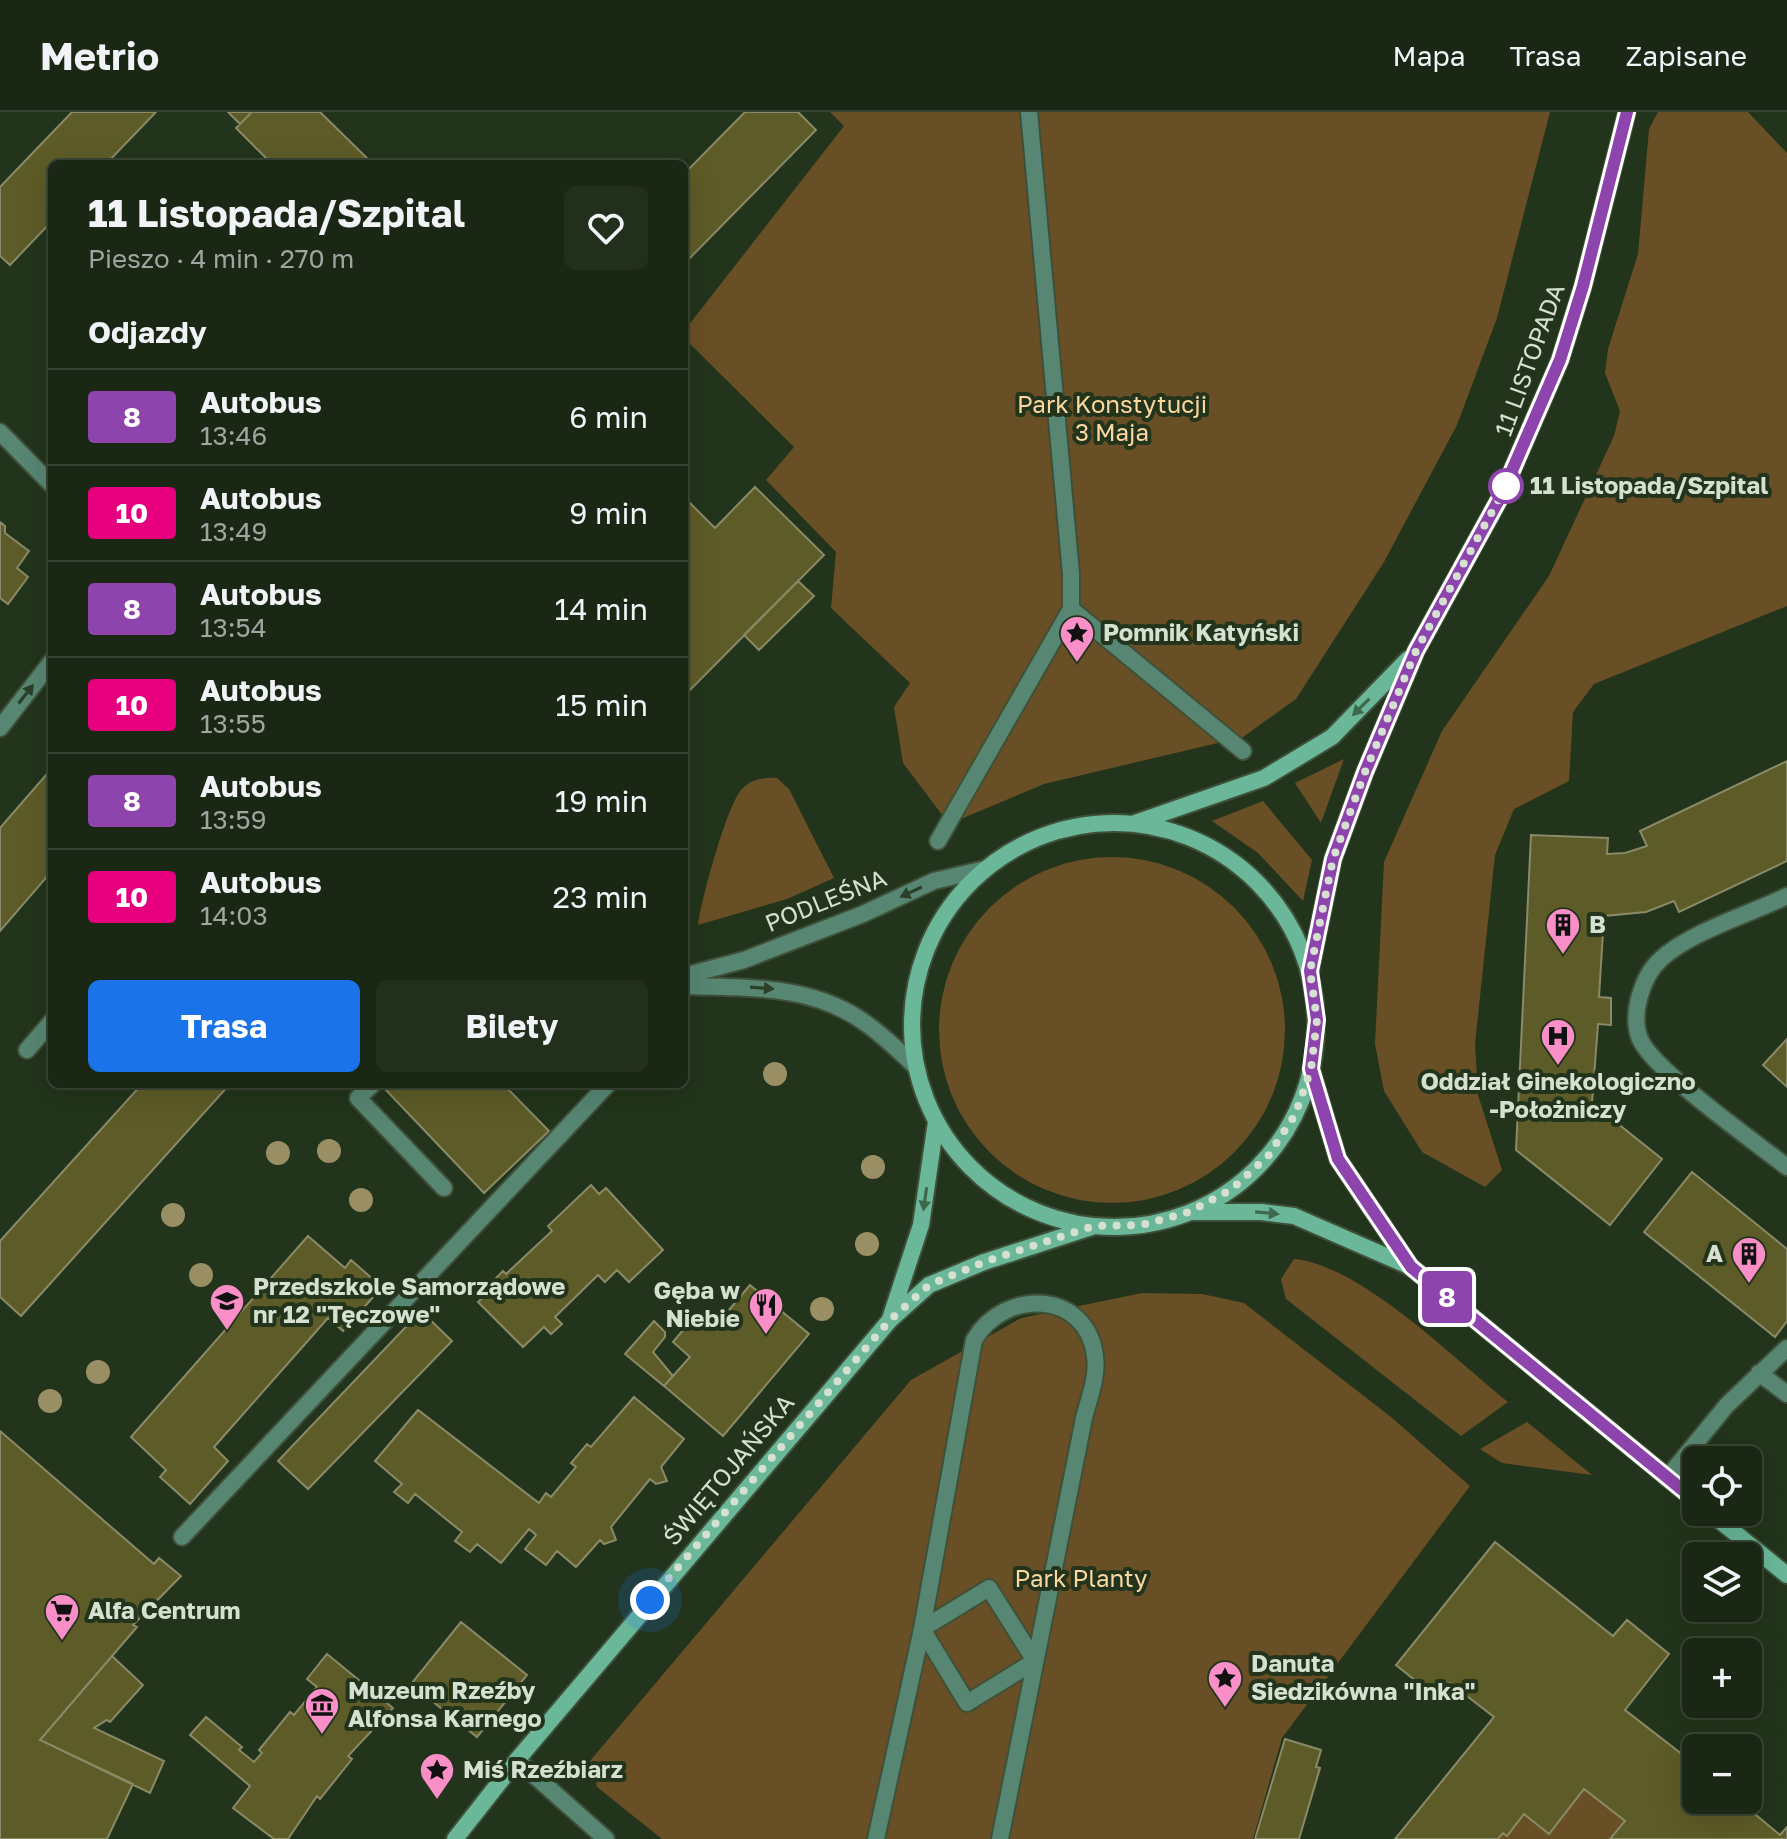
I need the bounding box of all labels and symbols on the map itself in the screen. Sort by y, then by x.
street label: 11 LISTOPADA [1488,279,1570,440]
park label: Park Konstytucji 3 Maja [1017,389,1207,446]
marker: 11 Listopada/Szpital [1489,469,1523,503]
place label: 11 Listopada/Szpital [1530,470,1768,499]
place icon: Pomnik Katyński [1058,614,1096,664]
place label: Pomnik Katyński [1103,617,1299,646]
one-way arrow [17,684,34,704]
one-way arrow [1353,697,1371,716]
street label: PODLEŚNA [761,862,890,937]
one-way arrow [899,885,923,899]
building icon: B [1544,906,1582,956]
place label: B [1589,909,1606,938]
one-way arrow [750,982,775,995]
hospital icon: Oddział Ginekologiczno -Położniczy [1539,1017,1577,1067]
place label: Oddział Ginekologiczno -Położniczy [1420,1066,1696,1123]
one-way arrow [918,1187,931,1212]
one-way arrow [1255,1207,1280,1220]
building icon: A [1730,1235,1768,1285]
place label: A [1706,1238,1723,1267]
place label: Przedszkole Samorządowe nr 12 "Tęczowe" [253,1271,566,1328]
line badge: 8 [1421,1271,1473,1323]
place label: Gęba w Niebie [654,1275,740,1332]
school or university icon: Przedszkole Samorządowe nr 12 "Tęczowe" [208,1282,246,1332]
restaurant icon: Gęba w Niebie [747,1286,785,1336]
street label: ŚWIĘTOJAŃSKA [656,1388,799,1550]
park label: Park Planty [1015,1563,1147,1592]
your location [630,1580,670,1620]
supermarket icon: Alfa Centrum [43,1592,81,1642]
place label: Alfa Centrum [88,1595,241,1624]
place label: Danuta Siedzikówna "Inka" [1251,1648,1476,1705]
place icon: Danuta Siedzikówna "Inka" [1206,1659,1244,1709]
place label: Muzeum Rzeźby Alfonsa Karnego [348,1675,542,1732]
museum icon: Muzeum Rzeźby Alfonsa Karnego [303,1686,341,1736]
place icon: Miś Rzeźbiarz [418,1751,456,1801]
place label: Miś Rzeźbiarz [463,1754,623,1783]

